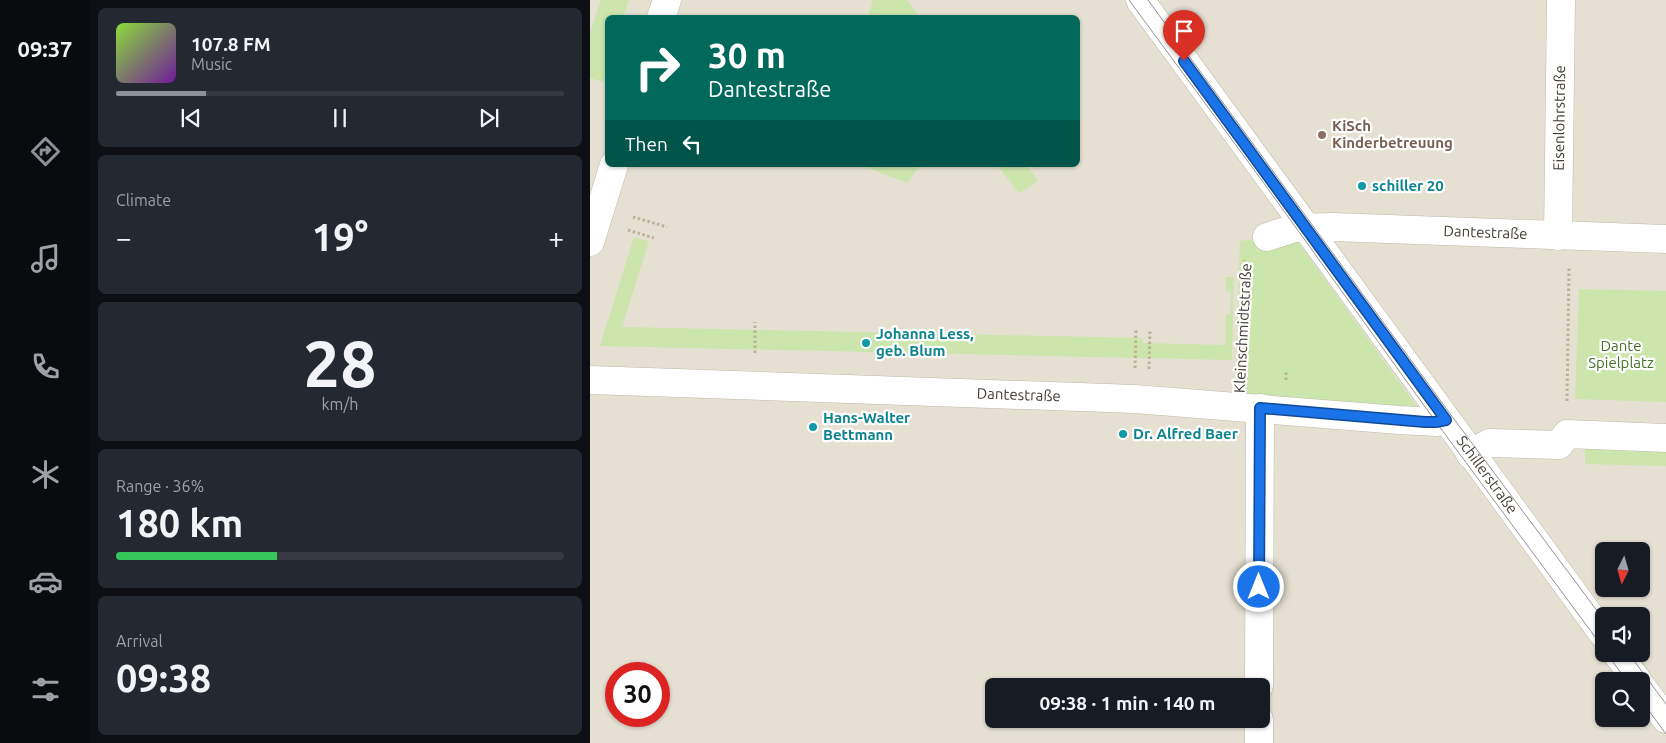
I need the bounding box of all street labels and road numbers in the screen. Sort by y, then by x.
street label: Eisenlohrstraße [1550,65,1568,171]
street label: Dantestraße [1443,222,1528,242]
street label: Kleinschmidtstraße [1231,263,1254,393]
street label: Dantestraße [976,384,1061,404]
street label: Schillerstraße [1453,432,1521,517]

